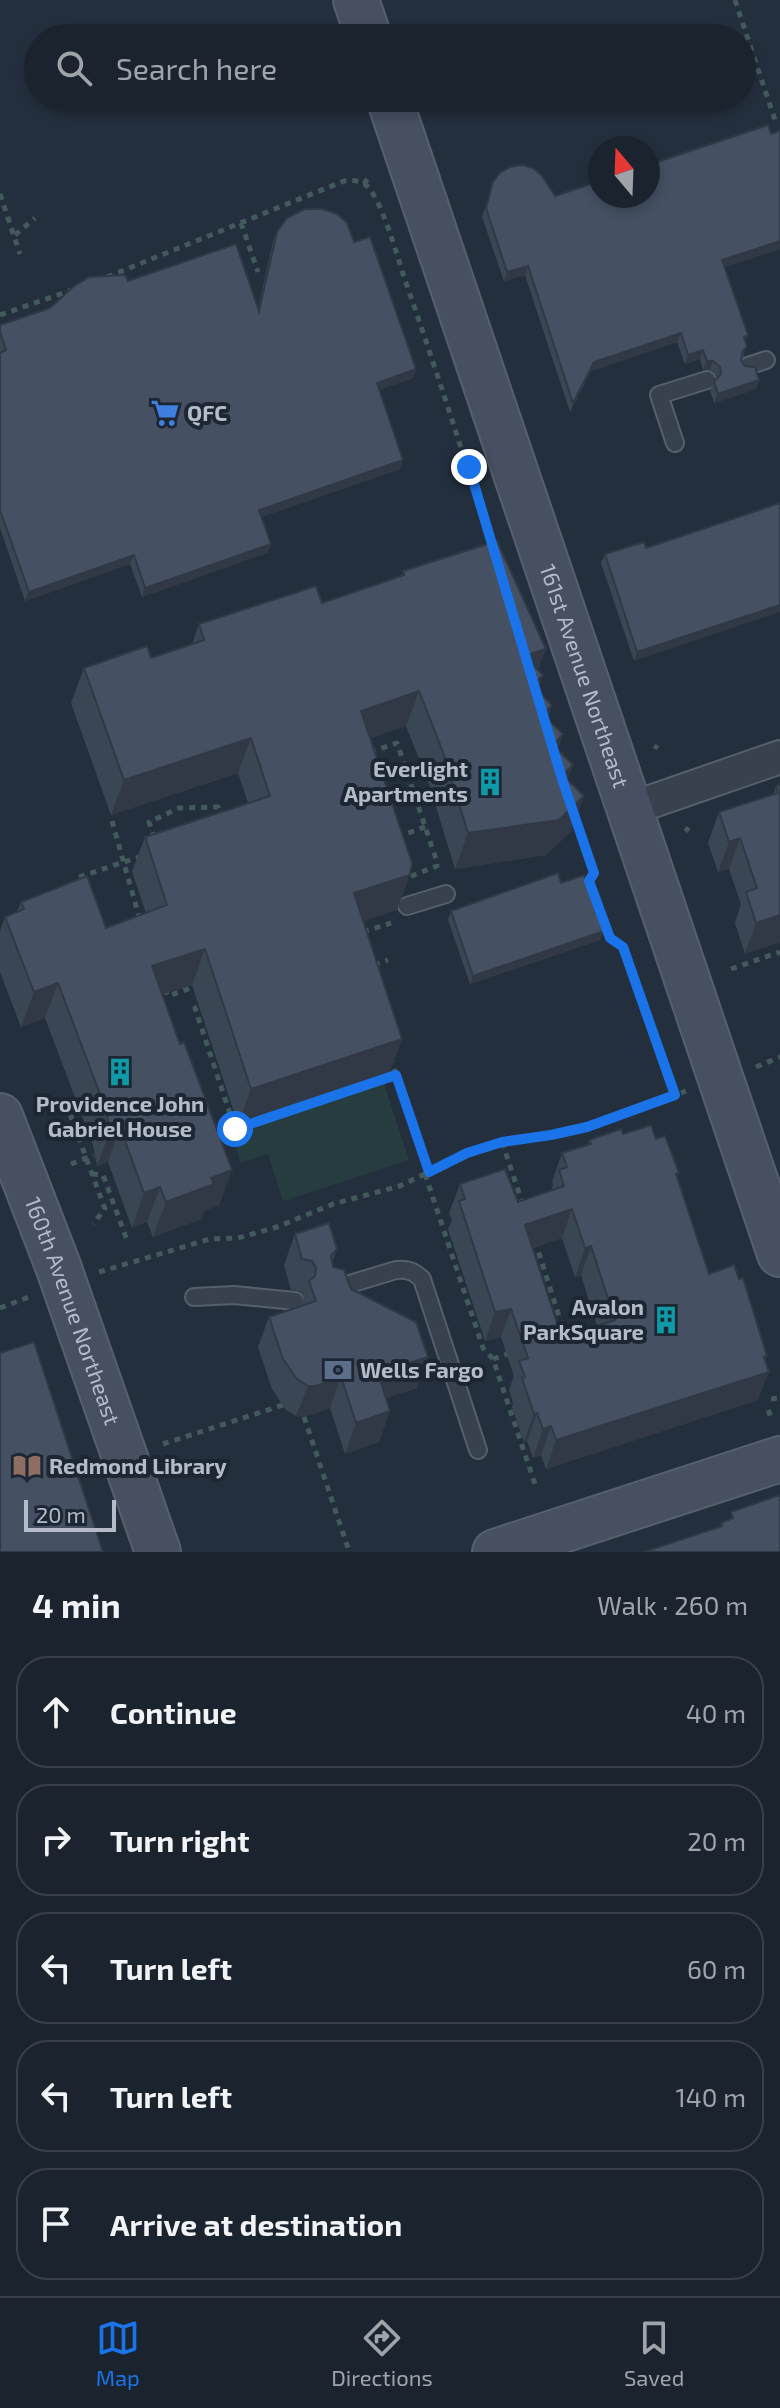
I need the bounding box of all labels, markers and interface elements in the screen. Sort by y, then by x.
search box [24,24,756,112]
icon: search [52,46,96,90]
text: Search here [116,50,277,86]
north arrow [588,136,660,208]
supermarket icon: QFC [150,398,180,428]
place label: QFC [187,399,227,426]
route end [451,449,487,485]
street label: 161st Avenue Northeast [536,560,635,791]
place label: Everlight Apartments [344,755,468,806]
building icon: Everlight Apartments [475,767,505,797]
building icon: Providence John Gabriel House [105,1057,135,1087]
place label: Providence John Gabriel House [36,1090,204,1141]
route start [217,1111,253,1147]
street label: 160th Avenue Northeast [20,1193,126,1428]
place label: Avalon ParkSquare [523,1293,644,1344]
building icon: Avalon ParkSquare [651,1305,681,1335]
bank icon: Wells Fargo [323,1355,353,1385]
place label: Wells Fargo [360,1356,484,1382]
library icon: Redmond Library [12,1451,42,1481]
place label: Redmond Library [49,1452,227,1479]
scale bar [24,1496,116,1532]
text: 20 m [36,1501,86,1527]
text: 4 min [32,1584,121,1625]
text: Walk · 260 m [597,1589,748,1620]
icon: ahead [34,1690,78,1734]
text: Continue [110,1694,237,1730]
text: 40 m [686,1697,746,1728]
icon: right [34,1818,78,1862]
text: Turn right [110,1822,250,1858]
text: 20 m [687,1825,746,1856]
icon: left [34,1946,78,1990]
text: Turn left [110,1950,232,1986]
text: 60 m [687,1953,746,1984]
icon: left [34,2074,78,2118]
text: Turn left [110,2078,232,2114]
text: 140 m [675,2081,746,2112]
icon: arrive [34,2202,78,2246]
text: Arrive at destination [110,2206,402,2242]
tab: Map [96,2316,140,2390]
tab: Directions [331,2316,433,2390]
tab: Saved [624,2316,684,2390]

